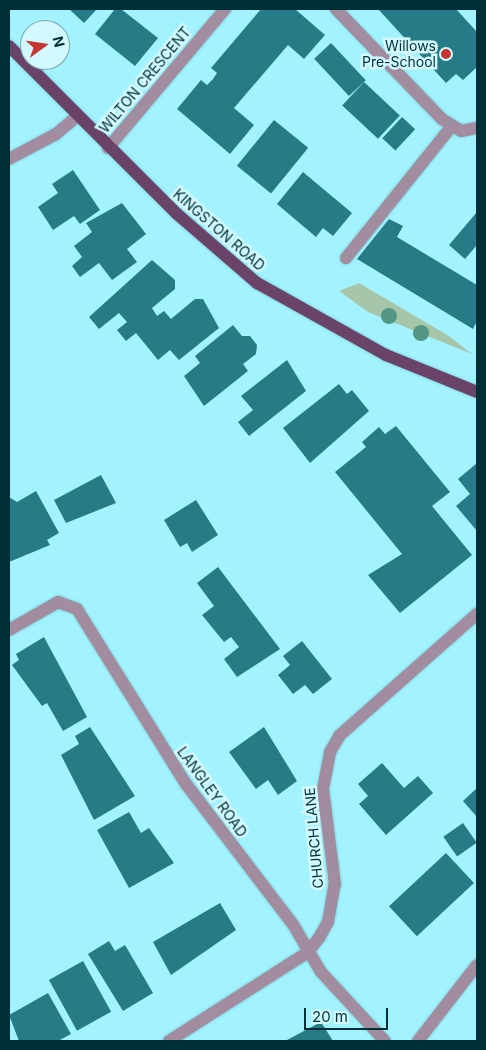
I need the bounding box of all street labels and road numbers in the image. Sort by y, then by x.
street label: WILTON CRESCENT [96,24,194,136]
street label: KINGSTON ROAD [170,186,268,274]
street label: LANGLEY ROAD [174,744,250,840]
street label: CHURCH LANE [301,787,327,889]

